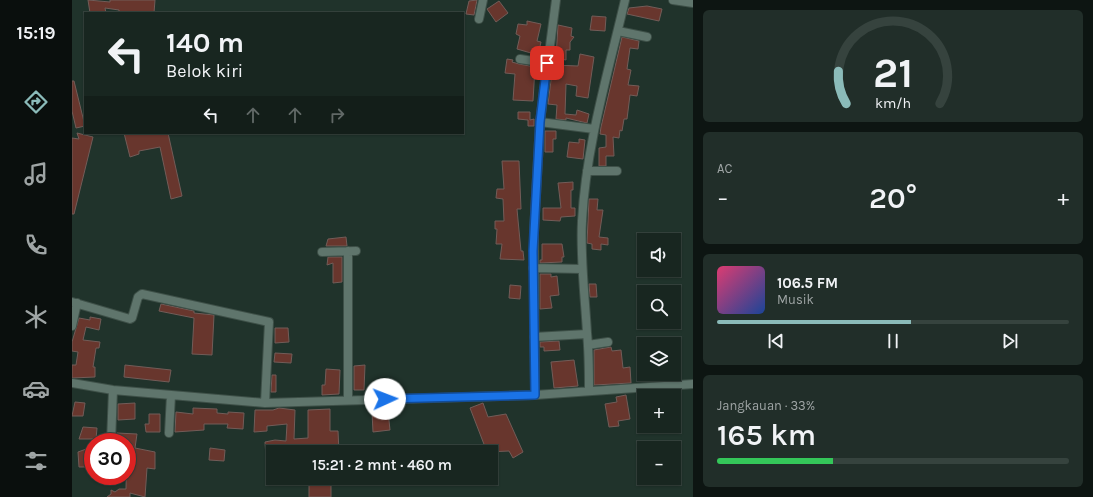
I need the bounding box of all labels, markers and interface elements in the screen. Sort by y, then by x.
text: 15:19 [16,22,56,44]
text: 140 m [166,26,244,59]
icon: left [100,28,152,80]
pin [530,46,564,80]
text: 21 [873,49,913,97]
icon: arrive [536,52,558,74]
text: Belok kiri [166,60,243,82]
icon: directions [22,88,50,116]
text: km/h [875,94,911,111]
icon: left [200,104,222,126]
icon: ahead [242,104,264,126]
icon: ahead [284,104,306,126]
icon: right [326,104,348,126]
icon: music [22,160,50,188]
text: AC [717,161,732,176]
text: 20° [869,180,917,216]
text: − [717,185,729,211]
text: + [1057,185,1069,211]
icon: phone [22,231,50,259]
map controls [637,233,681,485]
button: sound [637,233,681,277]
text: 106.5 FM [777,274,838,292]
button: search [637,285,681,329]
text: Musik [777,292,814,307]
icon: climate [22,303,50,331]
icon: previous [765,330,787,352]
icon: pause [882,330,904,352]
icon: next [999,330,1021,352]
button: layers [637,337,681,381]
icon: car [22,375,50,403]
position arrow [364,378,406,420]
button: + [637,389,681,433]
text: Jangkauan · 33% [717,398,815,413]
text: 165 km [717,417,816,453]
speed limit sign: 30 [84,433,136,485]
button: − [637,441,681,485]
icon: filters [22,447,50,475]
text: 15:21 · 2 mnt · 460 m [312,456,452,474]

